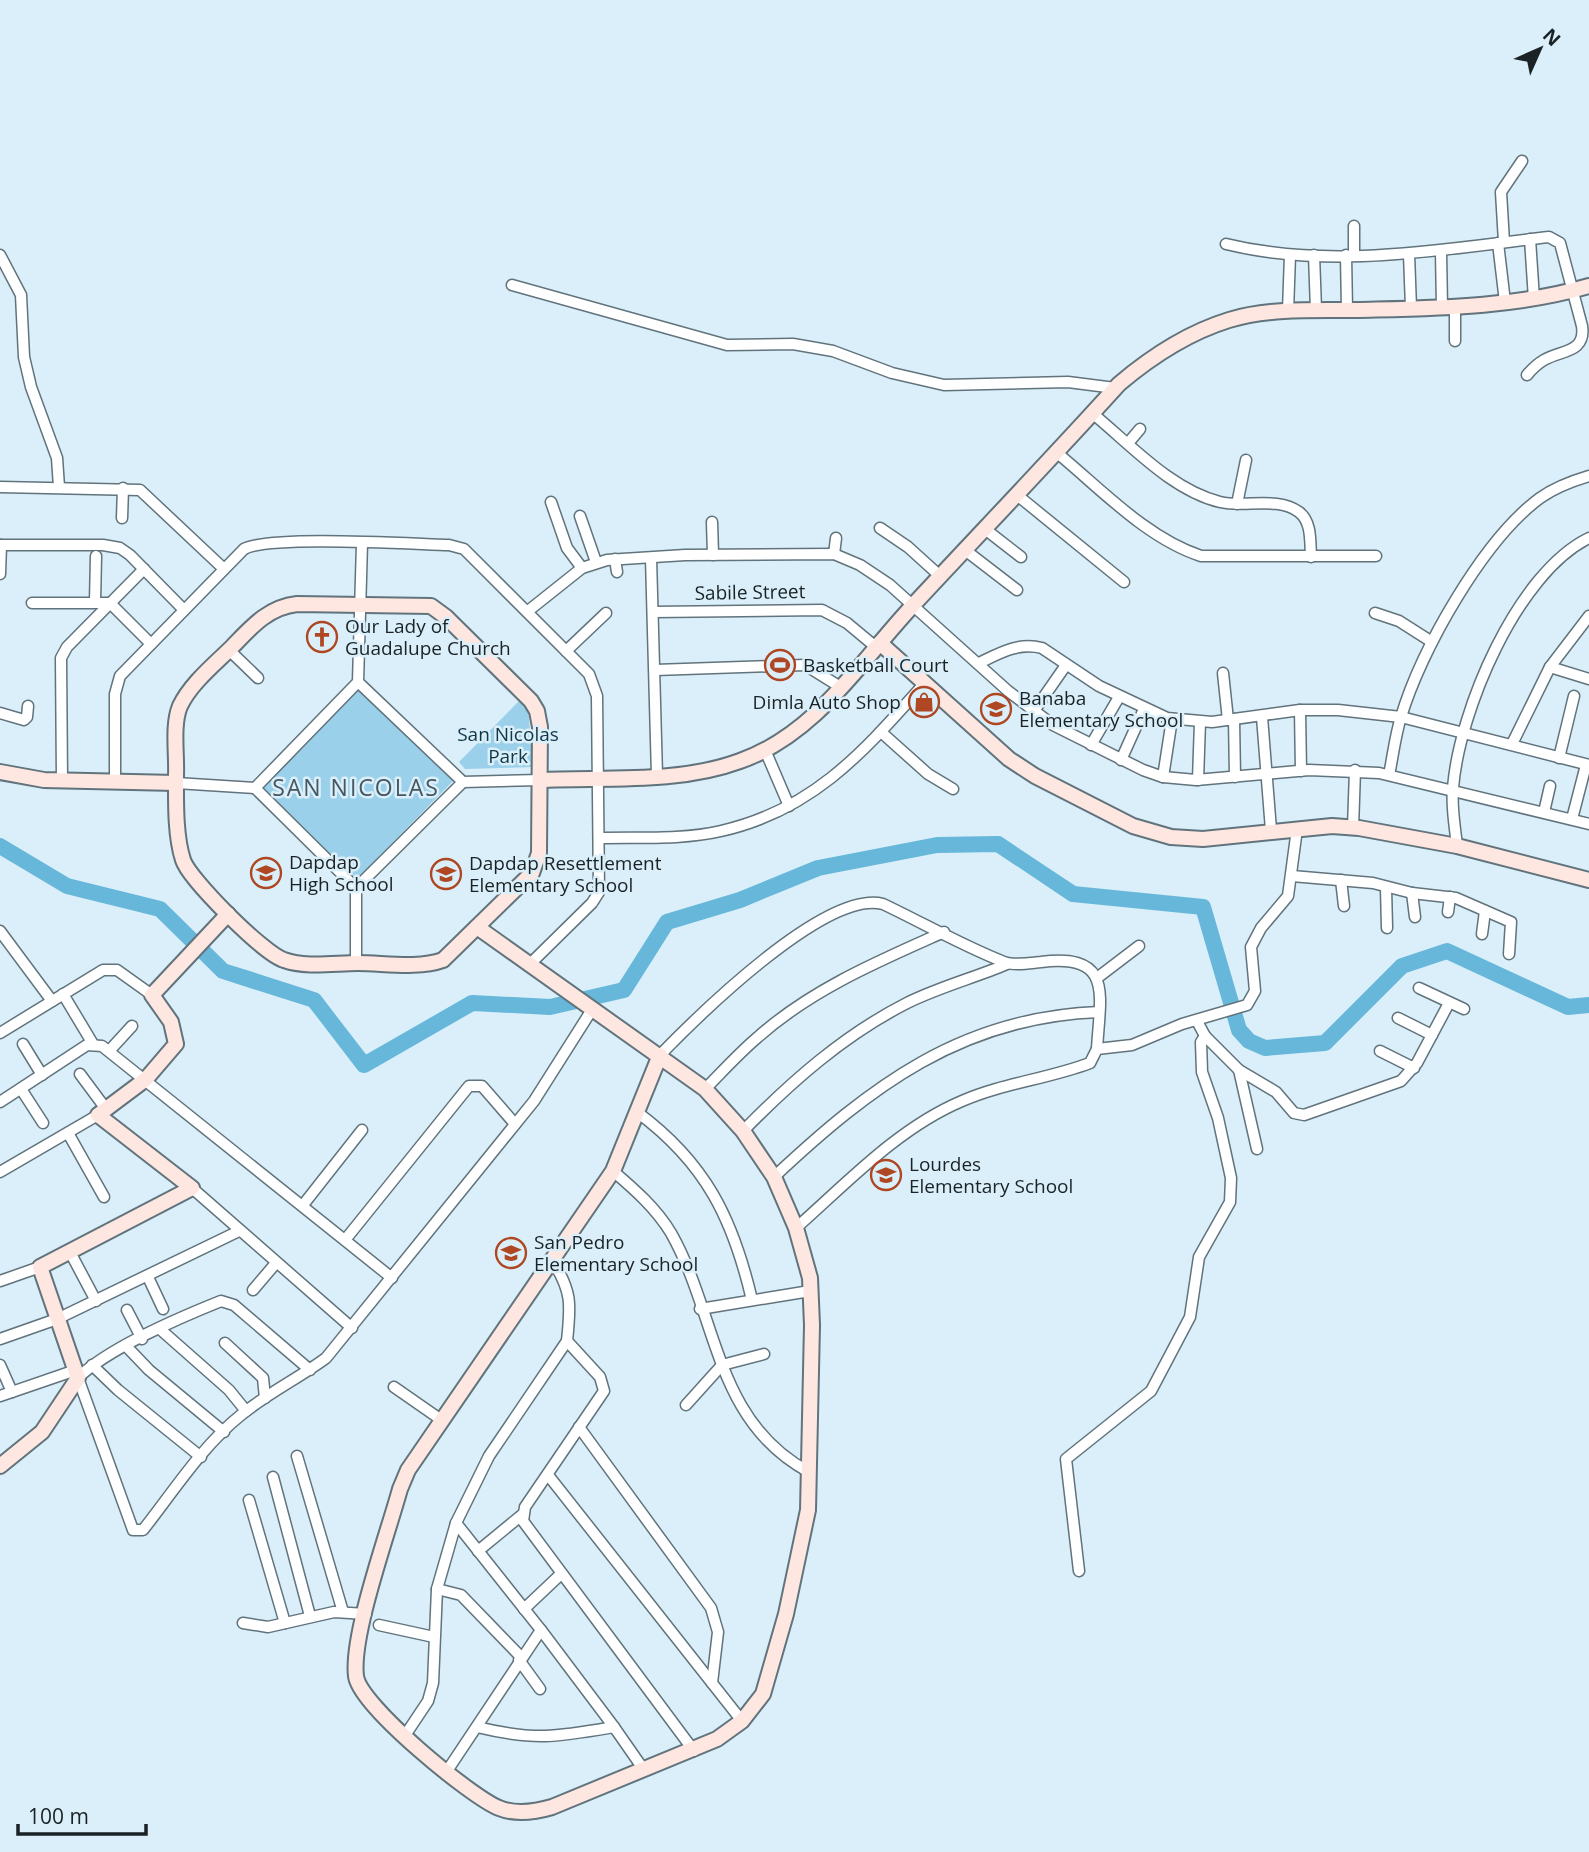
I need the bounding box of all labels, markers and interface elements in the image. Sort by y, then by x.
north arrow [1505,14,1575,84]
text: N [1537,22,1567,52]
street label: Sabile Street [694,578,806,606]
place label: Our Lady of Guadalupe Church [345,613,511,661]
church icon: Our Lady of Guadalupe Church [305,620,339,654]
sports icon: Basketball Court [763,648,797,682]
place label: Basketball Court [803,652,949,678]
shop icon: Dimla Auto Shop [907,685,941,719]
place label: Banaba Elementary School [1019,685,1183,733]
place label: Dimla Auto Shop [753,689,901,715]
school or university icon: Banaba Elementary School [979,692,1013,726]
park label: San Nicolas Park [457,721,559,769]
district label: SAN NICOLAS [272,771,440,803]
place label: Dapdap High School [289,849,394,897]
place label: Dapdap Resettlement Elementary School [469,850,662,898]
school or university icon: Dapdap High School [249,856,283,890]
school or university icon: Dapdap Resettlement Elementary School [429,857,463,891]
place label: Lourdes Elementary School [909,1151,1073,1199]
school or university icon: Lourdes Elementary School [869,1158,903,1192]
place label: San Pedro Elementary School [534,1229,698,1277]
school or university icon: San Pedro Elementary School [494,1236,528,1270]
scale bar [18,1792,145,1836]
text: 100 m [28,1802,89,1830]

